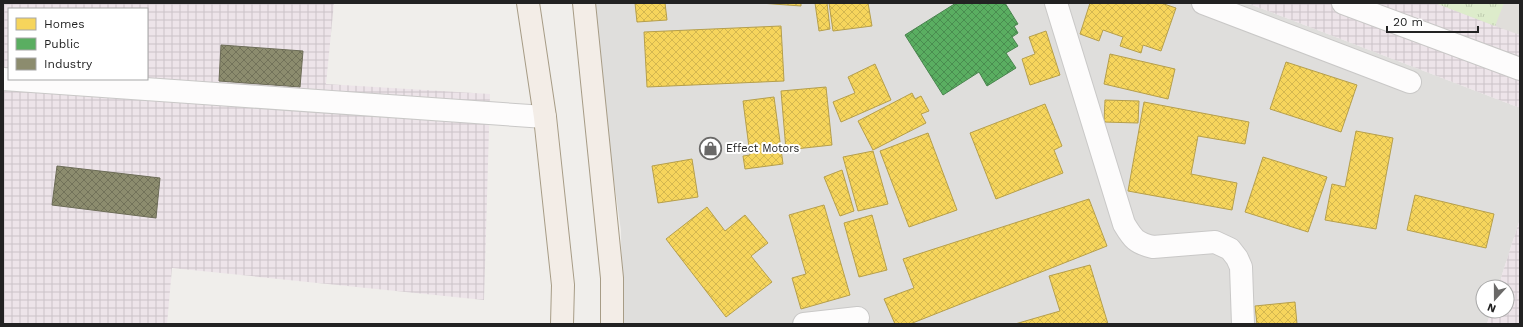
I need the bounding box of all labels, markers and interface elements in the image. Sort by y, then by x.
legend [8,8,148,80]
scale bar [1387,8,1478,34]
text: 20 m [1393,15,1423,29]
text: Homes [44,17,85,31]
text: Public [44,37,80,51]
text: Industry [44,57,93,71]
shop icon: Effect Motors [697,135,723,161]
place label: Effect Motors [726,142,799,155]
north arrow [1475,279,1515,319]
text: N [1485,300,1498,315]

